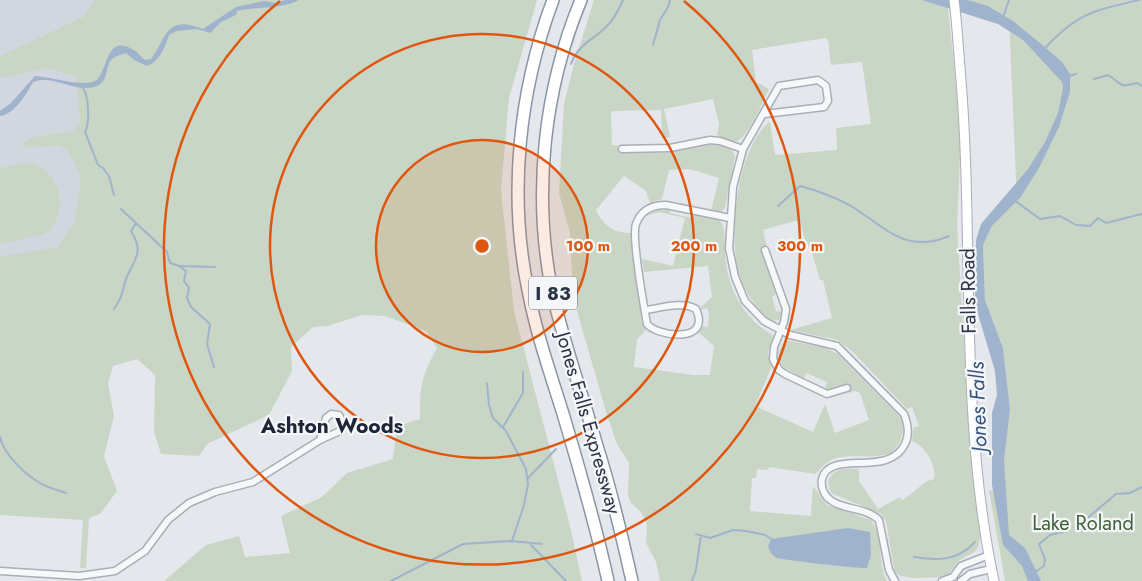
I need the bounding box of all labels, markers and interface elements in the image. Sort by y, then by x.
text: 100 m [566,235,610,257]
text: 200 m [671,235,717,257]
text: 300 m [777,235,823,257]
centre of rings [473,237,491,255]
street label: Falls Road [953,248,984,334]
road number: I 83 [529,276,577,310]
street label: Jones Falls Expressway [548,326,628,518]
water label: Jones Falls [961,360,995,457]
district label: Ashton Woods [260,411,404,441]
park label: Lake Roland [1032,509,1134,538]

